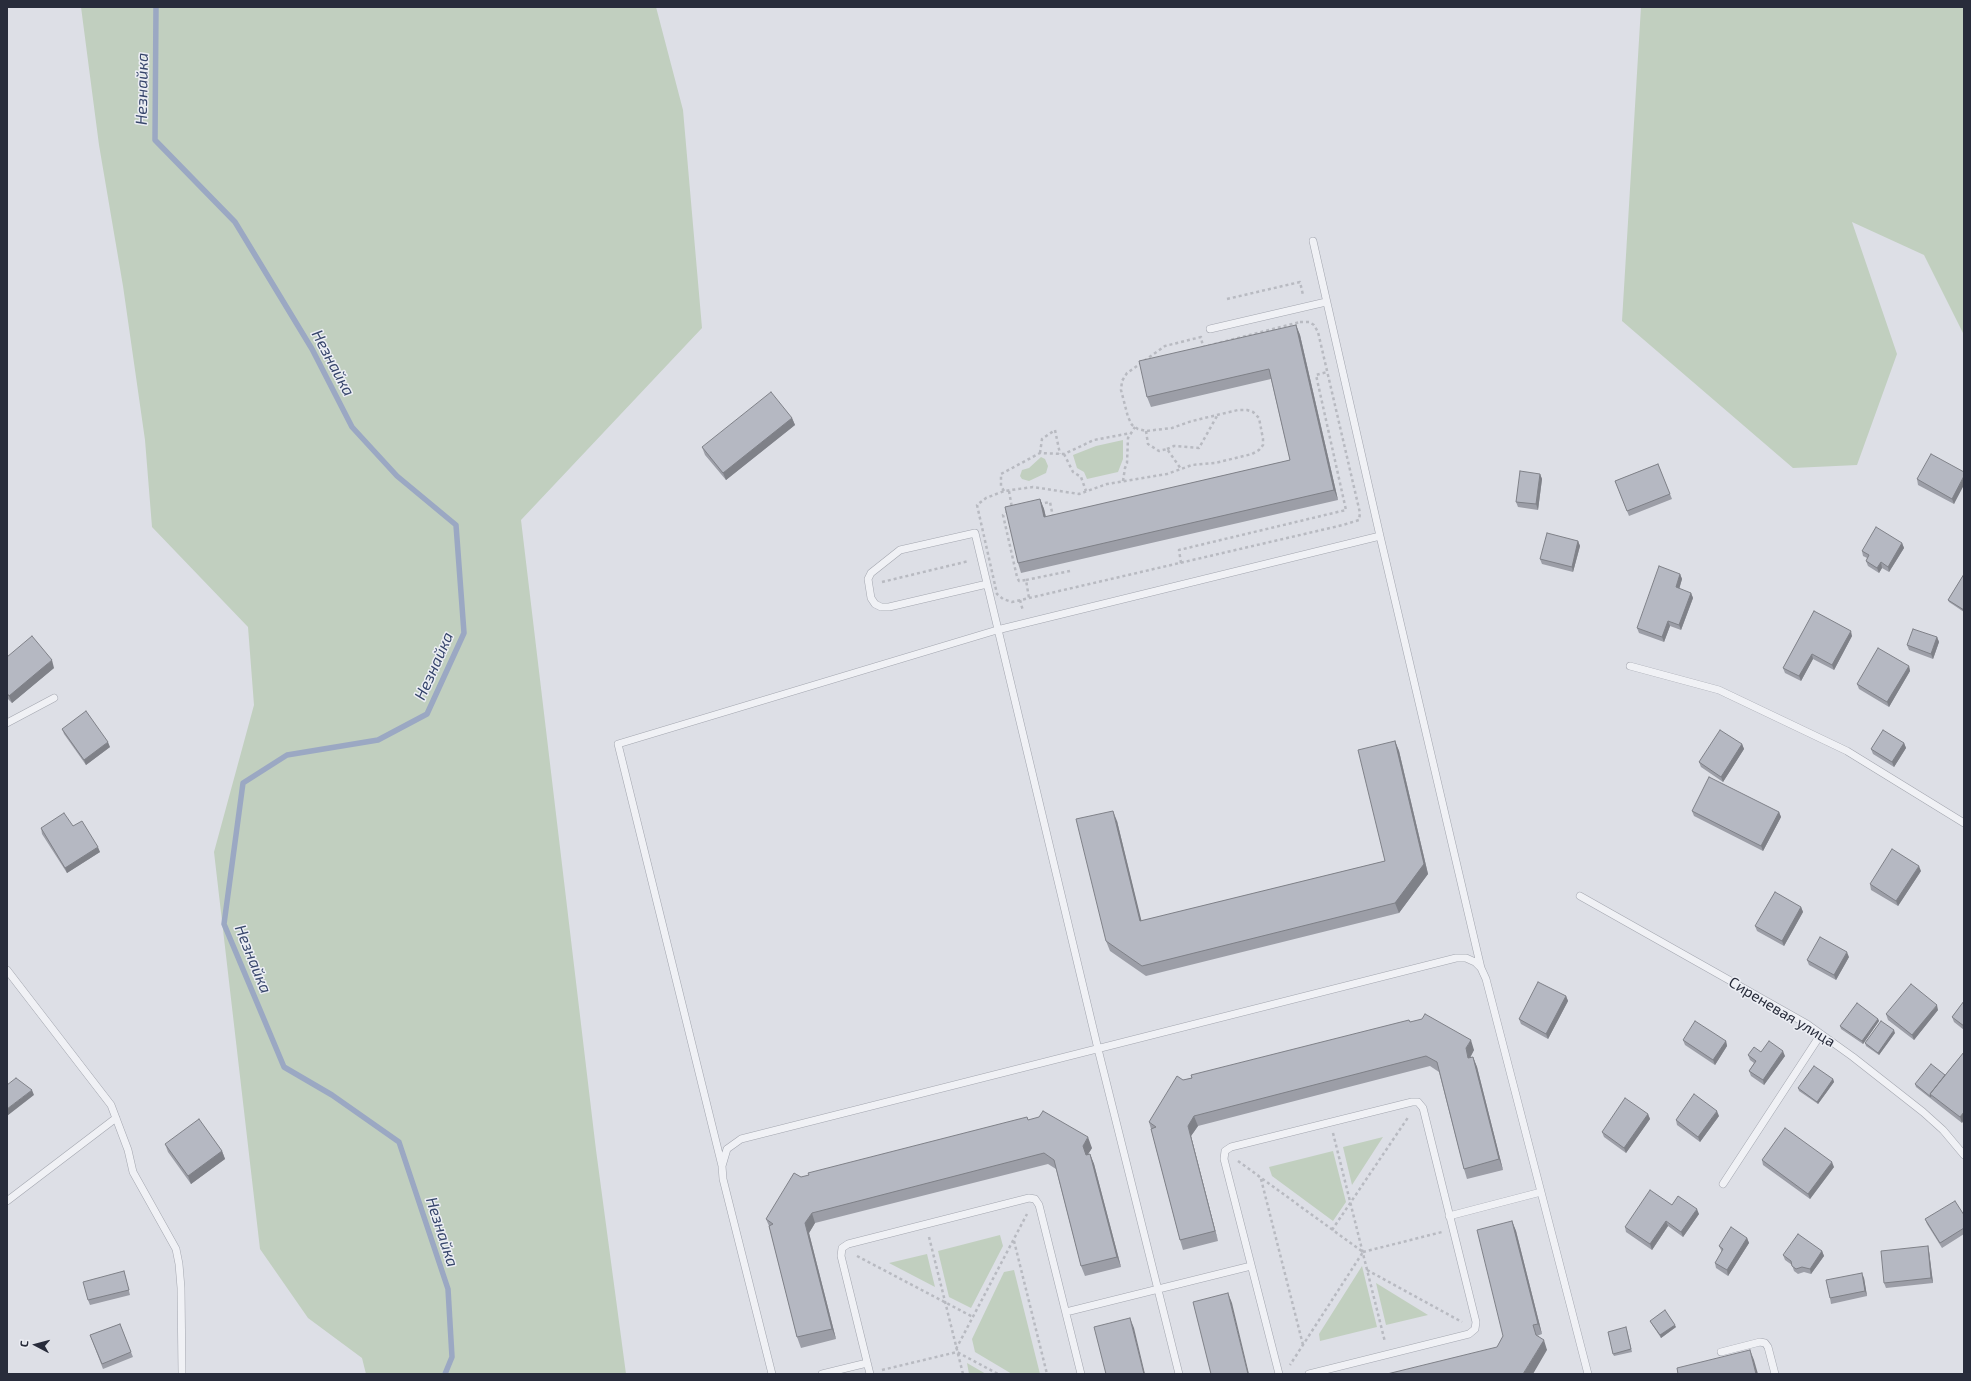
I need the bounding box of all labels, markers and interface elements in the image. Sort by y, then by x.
water label: Незнайка [132,53,152,125]
water label: Незнайка [308,327,358,399]
water label: Незнайка [410,629,458,703]
water label: Незнайка [231,922,275,996]
street label: Сиреневая улица [1726,973,1838,1051]
water label: Незнайка [422,1195,462,1269]
north arrow [16,1325,56,1365]
text: С [17,1340,30,1348]

